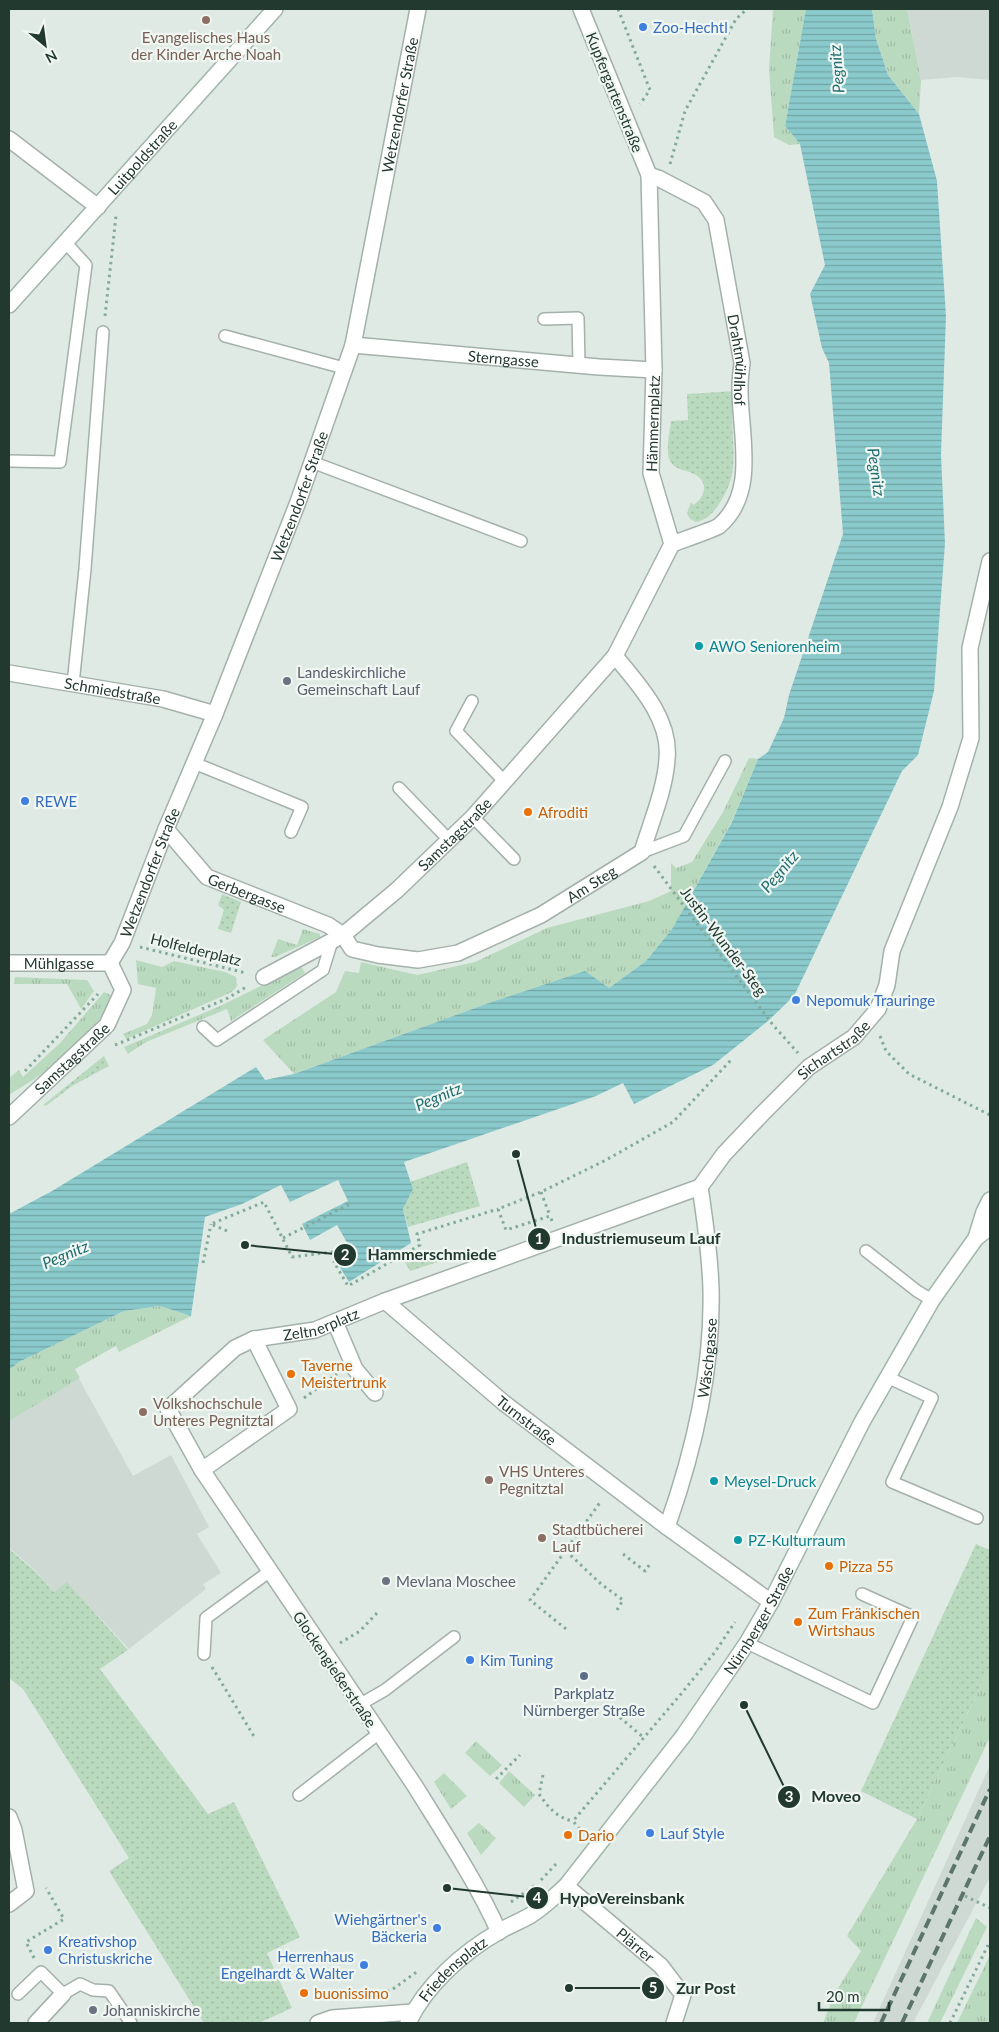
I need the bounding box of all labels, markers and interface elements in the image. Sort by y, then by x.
marker: Evangelisches Haus der Kinder Arche Noah [200,14,212,26]
place label: Zoo-Hechtl [653,18,728,36]
north arrow [20,20,70,70]
marker: Zoo-Hechtl [637,21,649,33]
place label: Evangelisches Haus der Kinder Arche Noah [131,28,281,63]
street label: Kupfergartenstraße [583,29,647,155]
street label: Wetzendorfer Straße [378,36,421,174]
water label: Pegnitz [824,44,848,94]
text: N [43,47,60,67]
street label: Luitpoldstraße [104,116,180,198]
street label: Drahtmühlhof [724,313,751,407]
street label: Sterngasse [467,346,540,371]
street label: Hämmernplatz [642,375,663,472]
street label: Wetzendorfer Straße [267,428,331,564]
water label: Pegnitz [864,447,890,498]
place label: AWO Seniorenheim [709,637,840,655]
marker: AWO Seniorenheim [693,640,705,652]
place label: Landeskirchliche Gemeinschaft Lauf [297,663,421,698]
street label: Schmiedstraße [63,674,162,707]
marker: Landeskirchliche Gemeinschaft Lauf [281,675,293,687]
place label: REWE [35,792,77,810]
street label: Samstagstraße [414,794,495,874]
marker: REWE [19,795,31,807]
place label: Afroditi [538,803,588,821]
street label: Wetzendorfer Straße [116,805,183,940]
marker: Afroditi [522,806,534,818]
water label: Pegnitz [756,846,802,896]
street label: Am Steg [563,861,620,906]
street label: Gerbergasse [205,869,288,916]
street label: Justin-Wunder-Steg [677,883,771,999]
street label: Holfelderplatz [149,929,243,969]
street label: Mühlgasse [24,954,94,972]
place label: Nepomuk Trauringe [806,991,935,1009]
marker: Nepomuk Trauringe [790,994,802,1006]
street label: Sichartstraße [793,1016,873,1083]
street label: Samstagstraße [30,1019,113,1098]
water label: Pegnitz [412,1078,464,1114]
callout: Industriemuseum Lauf [526,1223,730,1254]
text: Industriemuseum Lauf [562,1228,721,1247]
text: 1 [535,1229,543,1247]
water label: Pegnitz [39,1236,91,1272]
callout: Hammerschmiede [333,1239,506,1270]
text: Hammerschmiede [368,1244,497,1263]
text: 2 [341,1245,350,1263]
street label: Zeltnerplatz [282,1304,362,1344]
street label: Wäschgasse [693,1318,720,1400]
place label: Taverne Meistertrunk [301,1356,387,1391]
marker: Taverne Meistertrunk [285,1368,297,1380]
street label: Turnstraße [493,1392,560,1449]
place label: Volkshochschule Unteres Pegnitztal [153,1394,274,1429]
marker: Volkshochschule Unteres Pegnitztal [137,1406,149,1418]
place label: VHS Unteres Pegnitztal [499,1462,584,1497]
place label: Meysel-Druck [724,1472,817,1490]
marker: VHS Unteres Pegnitztal [483,1474,495,1486]
marker: Meysel-Druck [708,1475,720,1487]
place label: Stadtbücherei Lauf [552,1520,643,1555]
place label: PZ-Kulturraum [748,1531,846,1549]
marker: Stadtbücherei Lauf [536,1532,548,1544]
marker: PZ-Kulturraum [732,1534,744,1546]
place label: Pizza 55 [839,1557,894,1575]
marker: Pizza 55 [823,1560,835,1572]
street label: Nürnberger Straße [719,1563,797,1678]
place label: Mevlana Moschee [396,1572,516,1590]
marker: Mevlana Moschee [380,1575,392,1587]
place label: Zum Fränkischen Wirtshaus [808,1604,920,1639]
street label: Glockengießerstraße [289,1607,381,1731]
marker: Zum Fränkischen Wirtshaus [792,1616,804,1628]
place label: Kim Tuning [480,1651,553,1669]
marker: Kim Tuning [464,1654,476,1666]
marker: Parkplatz Nürnberger Straße [578,1670,590,1682]
place label: Parkplatz Nürnberger Straße [523,1684,645,1719]
callout: Moveo [776,1781,871,1812]
text: Moveo [811,1786,861,1805]
text: 3 [785,1787,793,1805]
place label: Lauf Style [660,1824,725,1842]
place label: Dario [578,1826,614,1844]
marker: Lauf Style [644,1827,656,1839]
marker: Dario [562,1829,574,1841]
callout: HypoVereinsbank [525,1883,695,1914]
text: 4 [533,1888,542,1906]
text: HypoVereinsbank [559,1888,685,1907]
place label: Wiehgärtner's Bäckeria [334,1910,427,1945]
marker: Wiehgärtner's Bäckeria [431,1922,443,1934]
street label: Plärrer [613,1924,659,1966]
place label: Kreativshop Christuskriche [58,1932,152,1967]
street label: Friedensplatz [415,1932,491,2005]
marker: Kreativshop Christuskriche [42,1944,54,1956]
place label: Herrenhaus Engelhardt & Walter [221,1947,355,1982]
marker: Herrenhaus Engelhardt & Walter [358,1959,370,1971]
callout: Zur Post [641,1972,746,2003]
text: 5 [649,1978,657,1996]
text: Zur Post [676,1978,736,1997]
scale bar [819,1980,889,2012]
place label: buonissimo [314,1984,389,2002]
marker: buonissimo [298,1987,310,1999]
text: 20 m [826,1987,860,2005]
place label: Johanniskirche [103,2001,200,2019]
marker: Johanniskirche [87,2004,99,2016]

